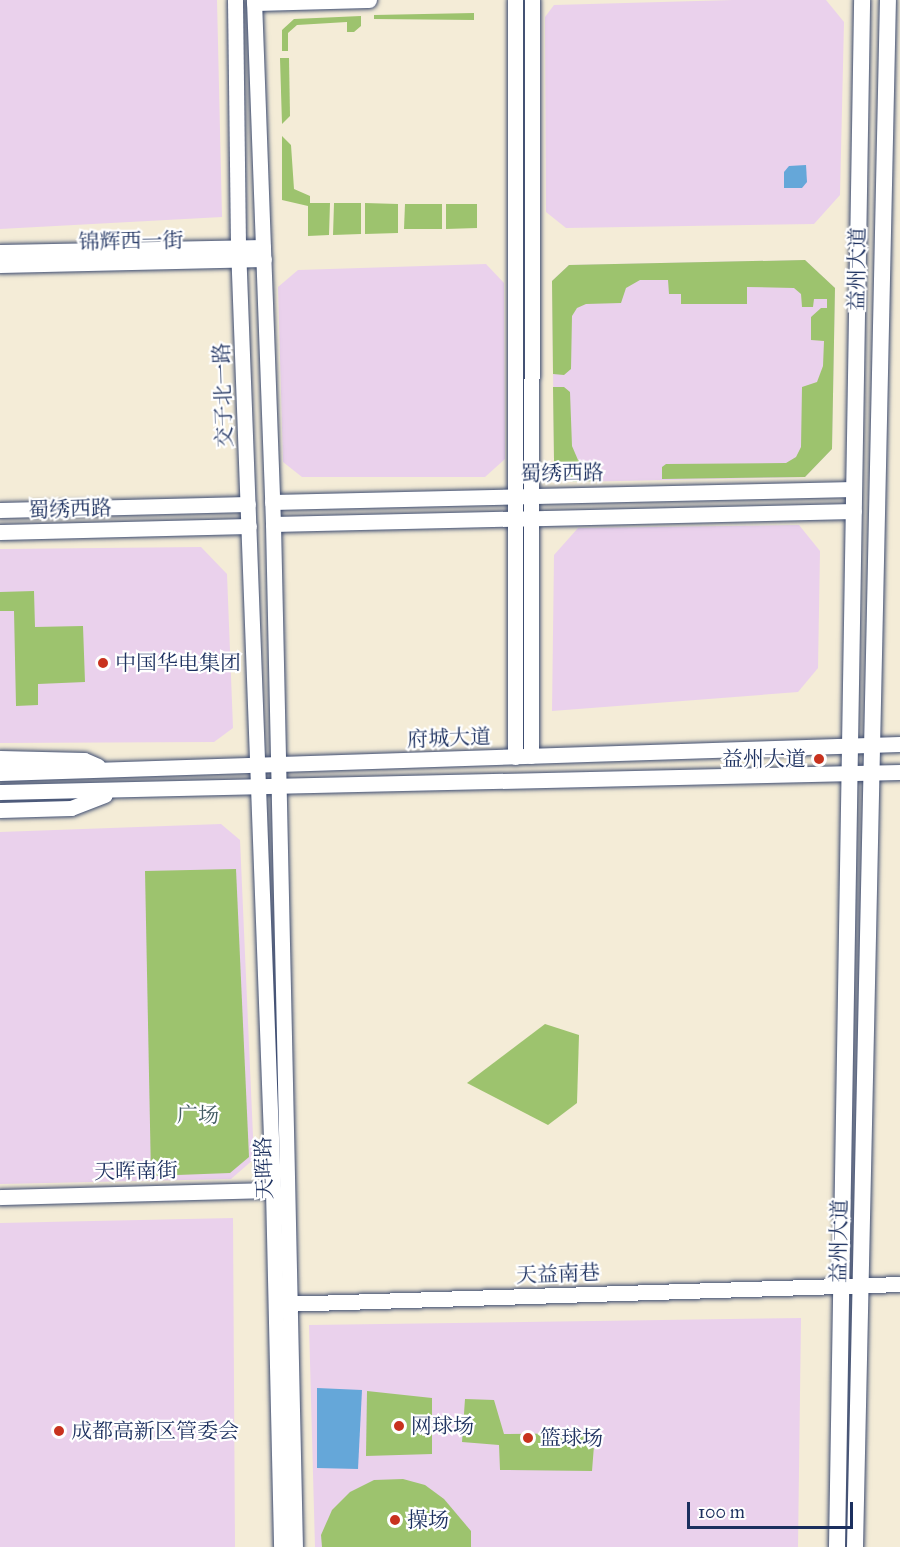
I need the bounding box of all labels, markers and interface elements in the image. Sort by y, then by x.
street label: 锦辉西一街 [78,227,184,255]
street label: 益州大道 [844,227,870,311]
street label: 交子北一路 [209,342,237,448]
street label: 蜀绣西路 [520,460,604,486]
street label: 蜀绣西路 [28,495,112,523]
place label: 中国华电集团 [115,650,241,676]
marker: 中国华电集团 [96,656,110,670]
street label: 府城大道 [407,724,491,752]
place label: 益州大道 [722,746,806,772]
marker: 益州大道 [810,750,828,768]
park label: 广场 [177,1102,219,1128]
street label: 天晖路 [250,1136,278,1200]
street label: 天晖南街 [94,1158,178,1184]
street label: 益州大道 [826,1199,852,1283]
street label: 天益南巷 [516,1260,600,1288]
place label: 网球场 [411,1413,474,1439]
place label: 成都高新区管委会 [71,1418,239,1444]
marker: 网球场 [392,1419,406,1433]
marker: 成都高新区管委会 [52,1424,66,1438]
place label: 篮球场 [540,1425,603,1451]
marker: 篮球场 [521,1431,535,1445]
scale bar [690,1490,856,1528]
text: 100 m [698,1501,745,1523]
place label: 操场 [407,1507,449,1533]
marker: 操场 [388,1513,402,1527]

